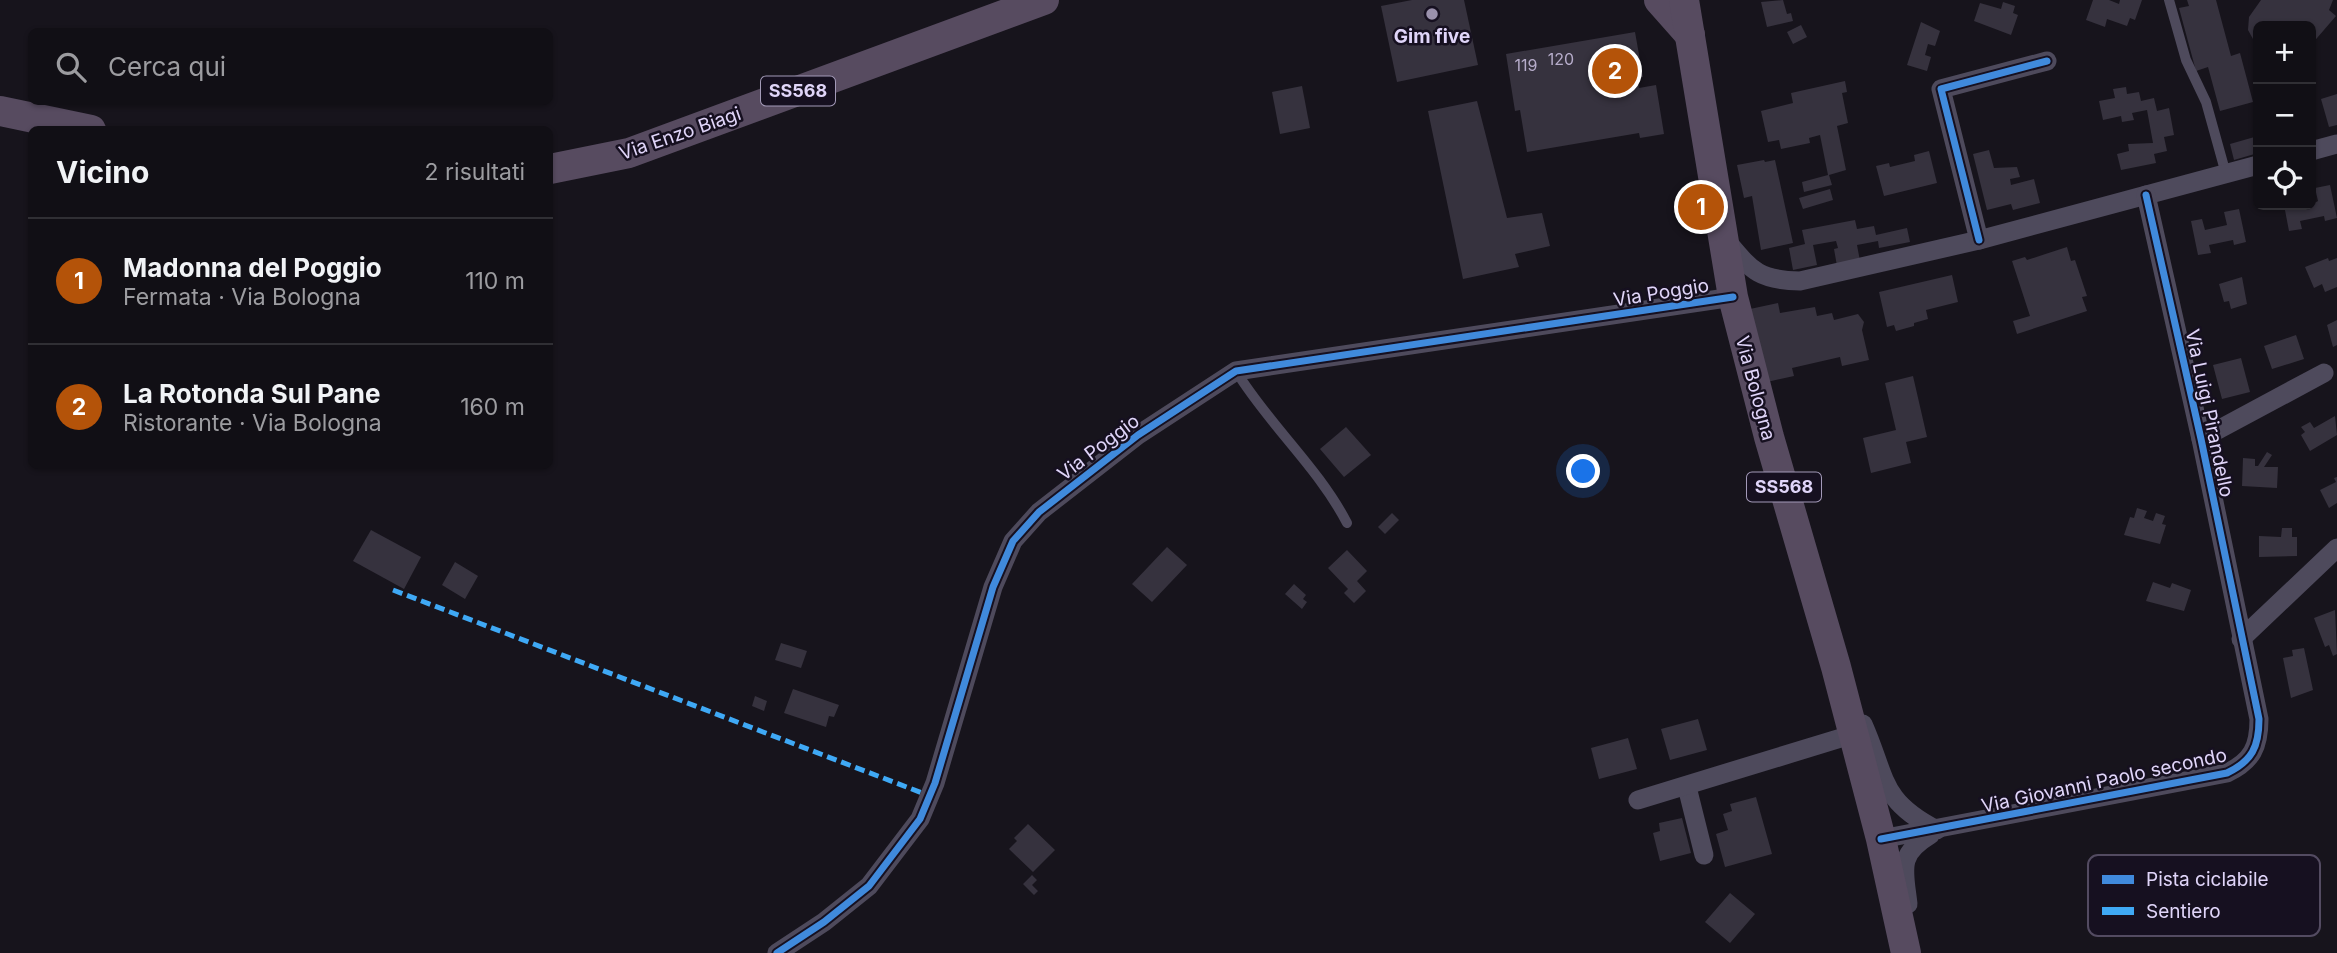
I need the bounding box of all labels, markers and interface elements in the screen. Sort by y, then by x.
marker: Gim five [1424,6,1440,22]
map controls [2253,21,2316,210]
button: + [2253,21,2316,84]
place label: Gim five [1394,25,1470,48]
search box [28,28,553,105]
pin: 2 [1592,45,1638,97]
icon: search [52,48,90,86]
house number: 120 [1548,49,1574,69]
text: Cerca qui [108,51,226,82]
house number: 119 [1515,55,1537,75]
road number: SS568 [761,76,835,106]
button: − [2253,84,2316,147]
street label: Via Enzo Biagi [616,102,744,165]
button: locate [2253,147,2316,210]
text: Vicino [56,154,149,190]
text: 2 risultati [425,158,525,186]
pin: 1 [1678,181,1724,233]
text: Madonna del Poggio [123,252,382,283]
text: 1 [74,267,84,295]
text: 110 m [465,267,525,295]
street label: Via Poggio [1612,274,1711,311]
text: Fermata · Via Bologna [123,283,361,311]
street label: Via Luigi Pirandello [2180,327,2239,499]
street label: Via Bologna [1731,333,1780,443]
text: La Rotonda Sul Pane [123,378,380,409]
text: 2 [72,393,86,421]
text: 160 m [460,393,525,421]
text: Ristorante · Via Bologna [123,409,382,437]
street label: Via Poggio [1053,409,1144,486]
your location [1566,454,1600,488]
road number: SS568 [1747,472,1821,502]
street label: Via Giovanni Paolo secondo [1979,743,2229,818]
legend [2088,855,2320,936]
text: Pista ciclabile [2146,868,2269,891]
text: Sentiero [2146,900,2221,923]

